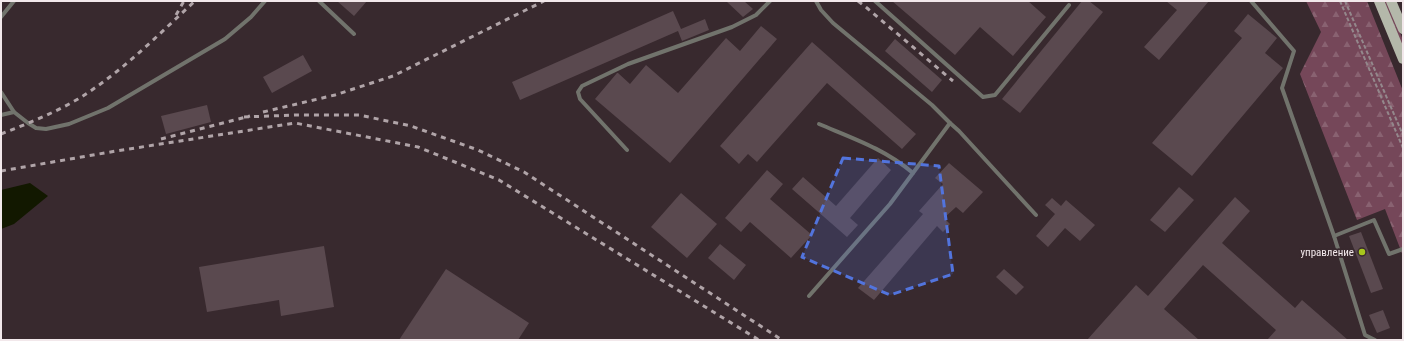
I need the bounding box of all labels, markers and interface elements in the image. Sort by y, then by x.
place label: управление [1300,246,1354,259]
marker: управление [1357,247,1367,257]

